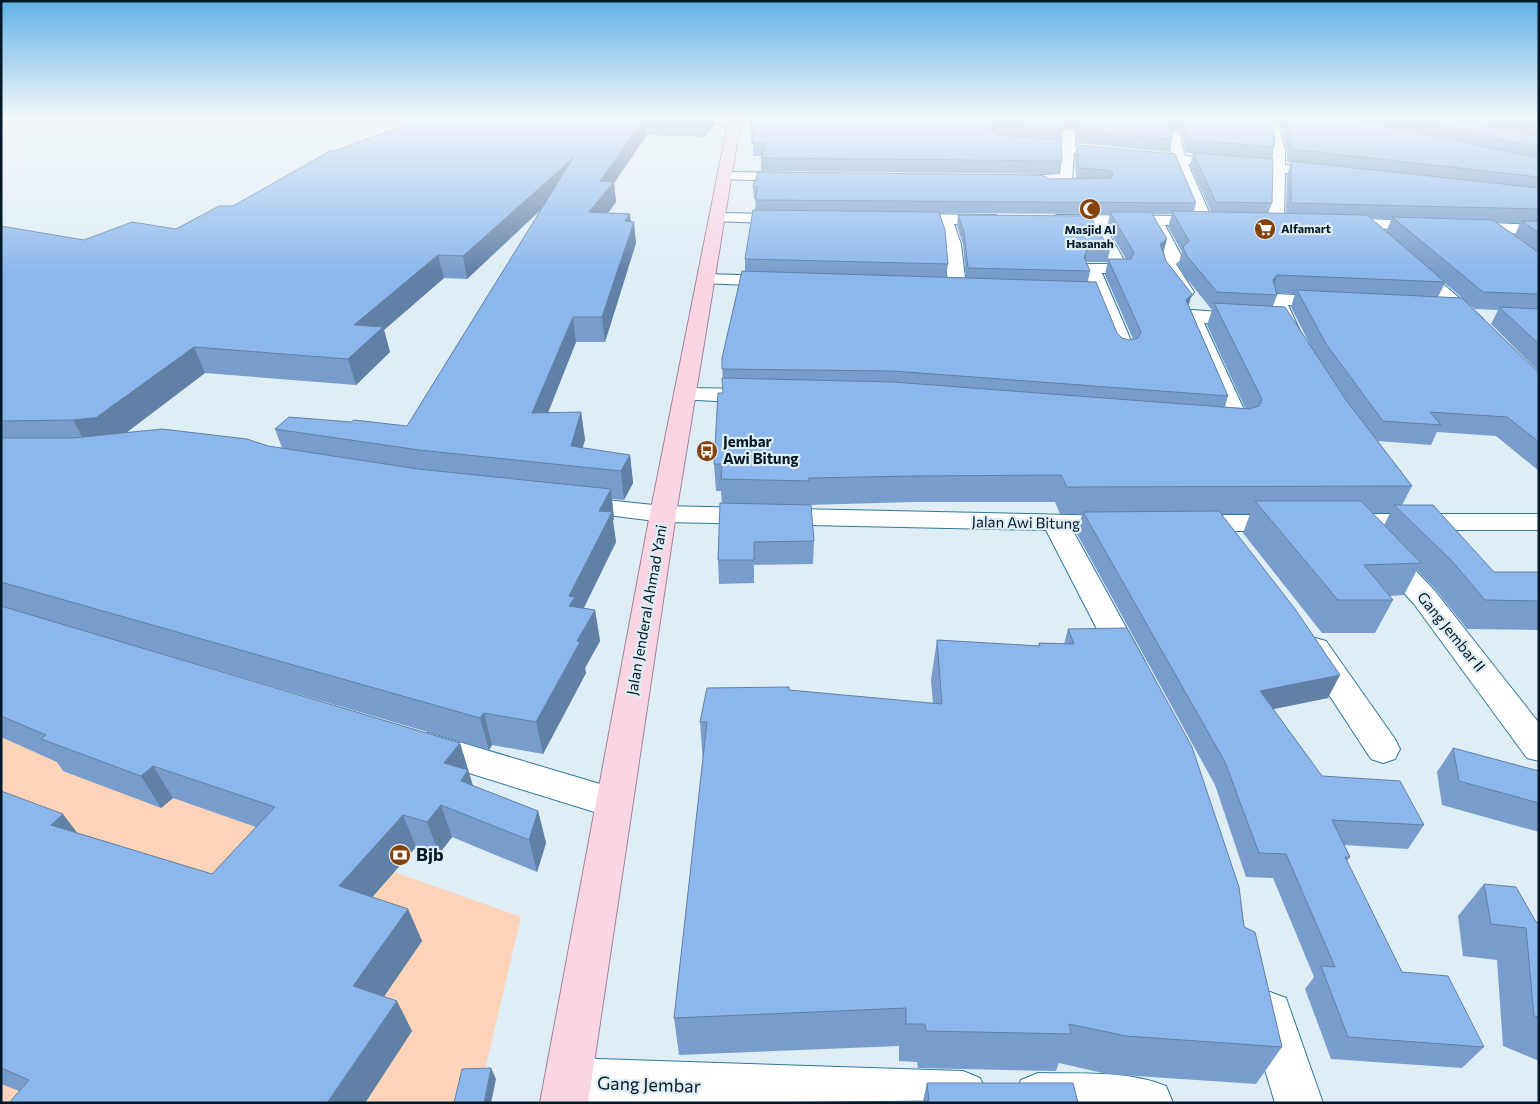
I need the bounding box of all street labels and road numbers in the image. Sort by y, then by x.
street label: Jalan Awi Bitung [972,512,1081,532]
street label: Jalan Jenderal Ahmad Yani [622,523,670,697]
street label: Gang Jembar II [1414,588,1490,675]
street label: Gang Jembar [597,1071,701,1097]

